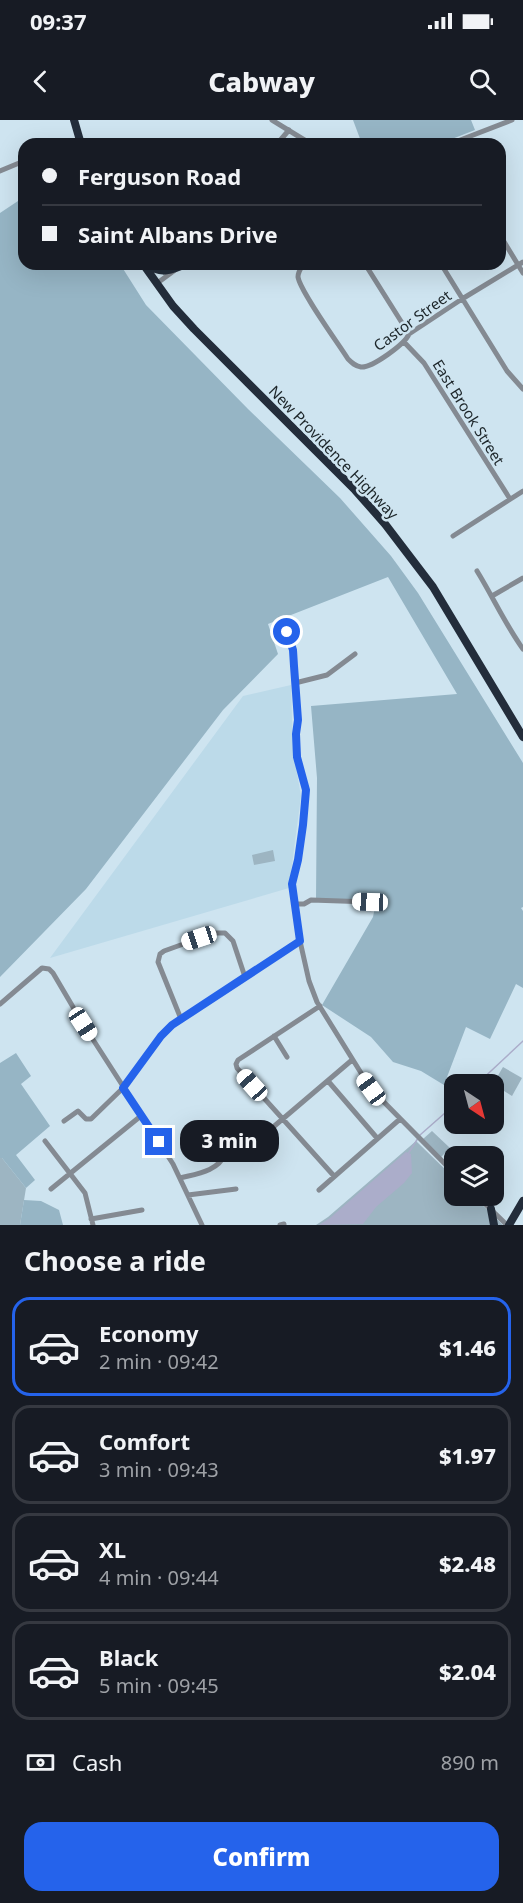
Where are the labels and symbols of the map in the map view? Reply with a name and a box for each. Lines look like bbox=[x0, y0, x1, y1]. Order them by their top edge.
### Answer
street label: Castor Street bbox=[369, 285, 455, 355]
street label: East Brook Street bbox=[429, 355, 510, 469]
street label: New Providence Highway bbox=[265, 381, 403, 523]
route start bbox=[273, 618, 300, 645]
car bbox=[352, 892, 388, 912]
car bbox=[179, 924, 219, 952]
car bbox=[66, 1004, 100, 1044]
car bbox=[233, 1066, 271, 1104]
car bbox=[353, 1069, 389, 1109]
north arrow bbox=[444, 1074, 504, 1134]
callout: 3 min bbox=[180, 1121, 279, 1163]
route end bbox=[145, 1128, 172, 1155]

